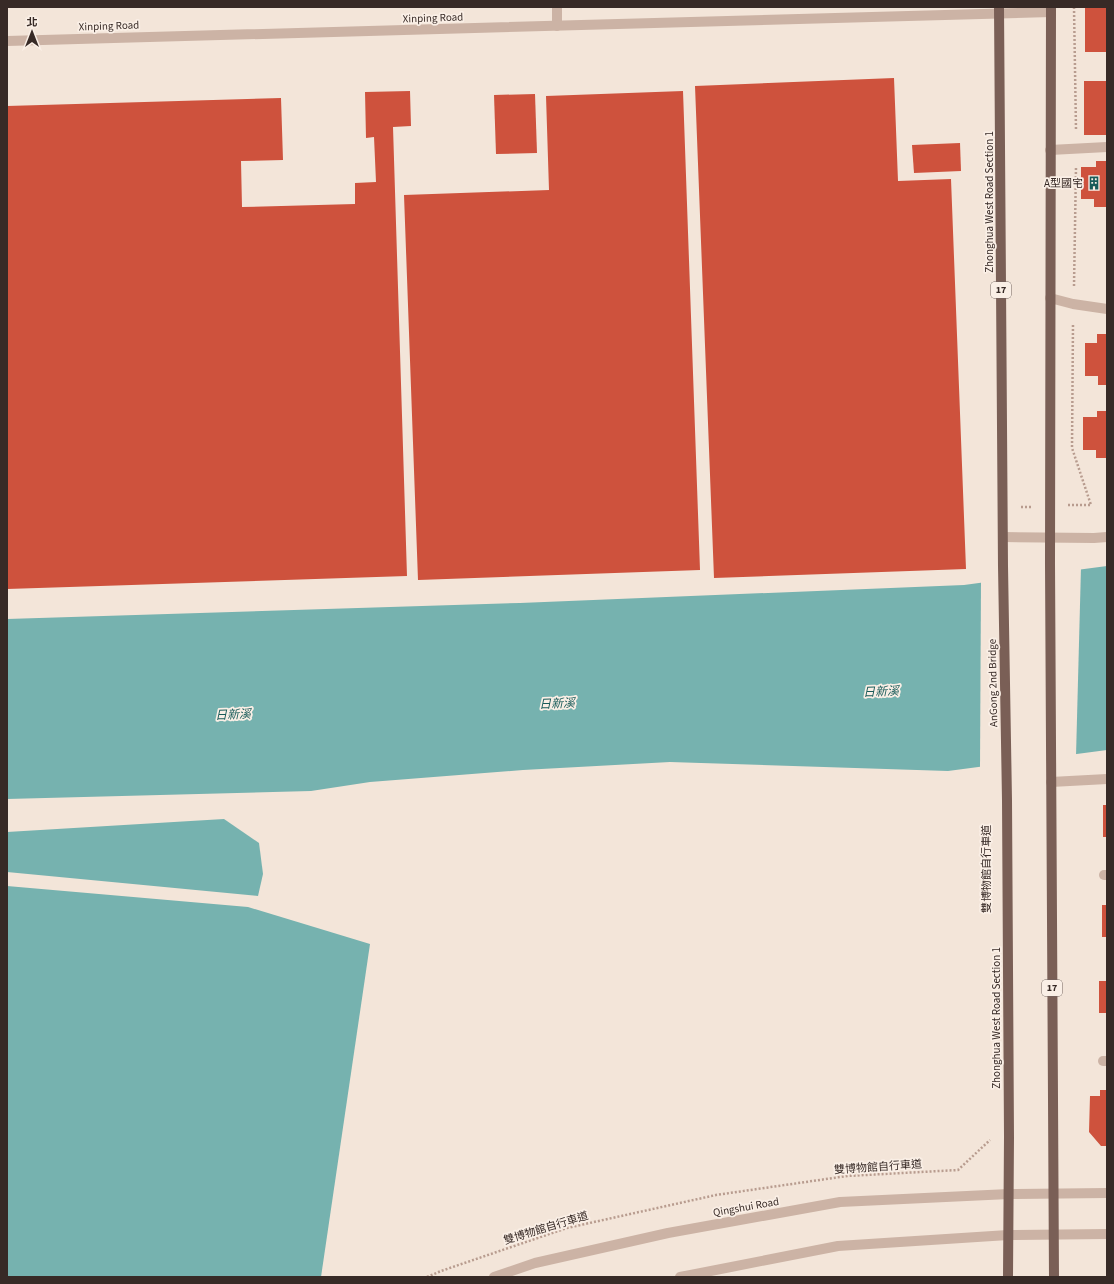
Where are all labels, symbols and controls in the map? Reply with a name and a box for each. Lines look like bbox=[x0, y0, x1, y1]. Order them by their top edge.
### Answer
street label: Xinping Road bbox=[402, 9, 464, 27]
north arrow bbox=[12, 12, 52, 52]
text: 北 bbox=[27, 15, 38, 30]
street label: Xinping Road bbox=[78, 17, 140, 35]
street label: Zhonghua West Road Section 1 bbox=[982, 131, 997, 273]
building icon: A型國宅 bbox=[1086, 175, 1102, 191]
place label: A型國宅 bbox=[1044, 176, 1083, 191]
road number: 17 bbox=[991, 282, 1011, 298]
street label: AnGong 2nd Bridge bbox=[985, 638, 1001, 727]
water label: 日新溪 bbox=[863, 683, 901, 701]
water label: 日新溪 bbox=[539, 695, 577, 713]
water label: 日新溪 bbox=[215, 706, 253, 724]
street label: 雙博物館自行車道 bbox=[979, 825, 994, 913]
street label: Zhonghua West Road Section 1 bbox=[989, 947, 1004, 1089]
road number: 17 bbox=[1042, 980, 1062, 996]
street label: 雙博物館自行車道 bbox=[834, 1156, 922, 1178]
street label: Qingshui Road bbox=[712, 1194, 780, 1220]
street label: 雙博物館自行車道 bbox=[502, 1208, 590, 1248]

